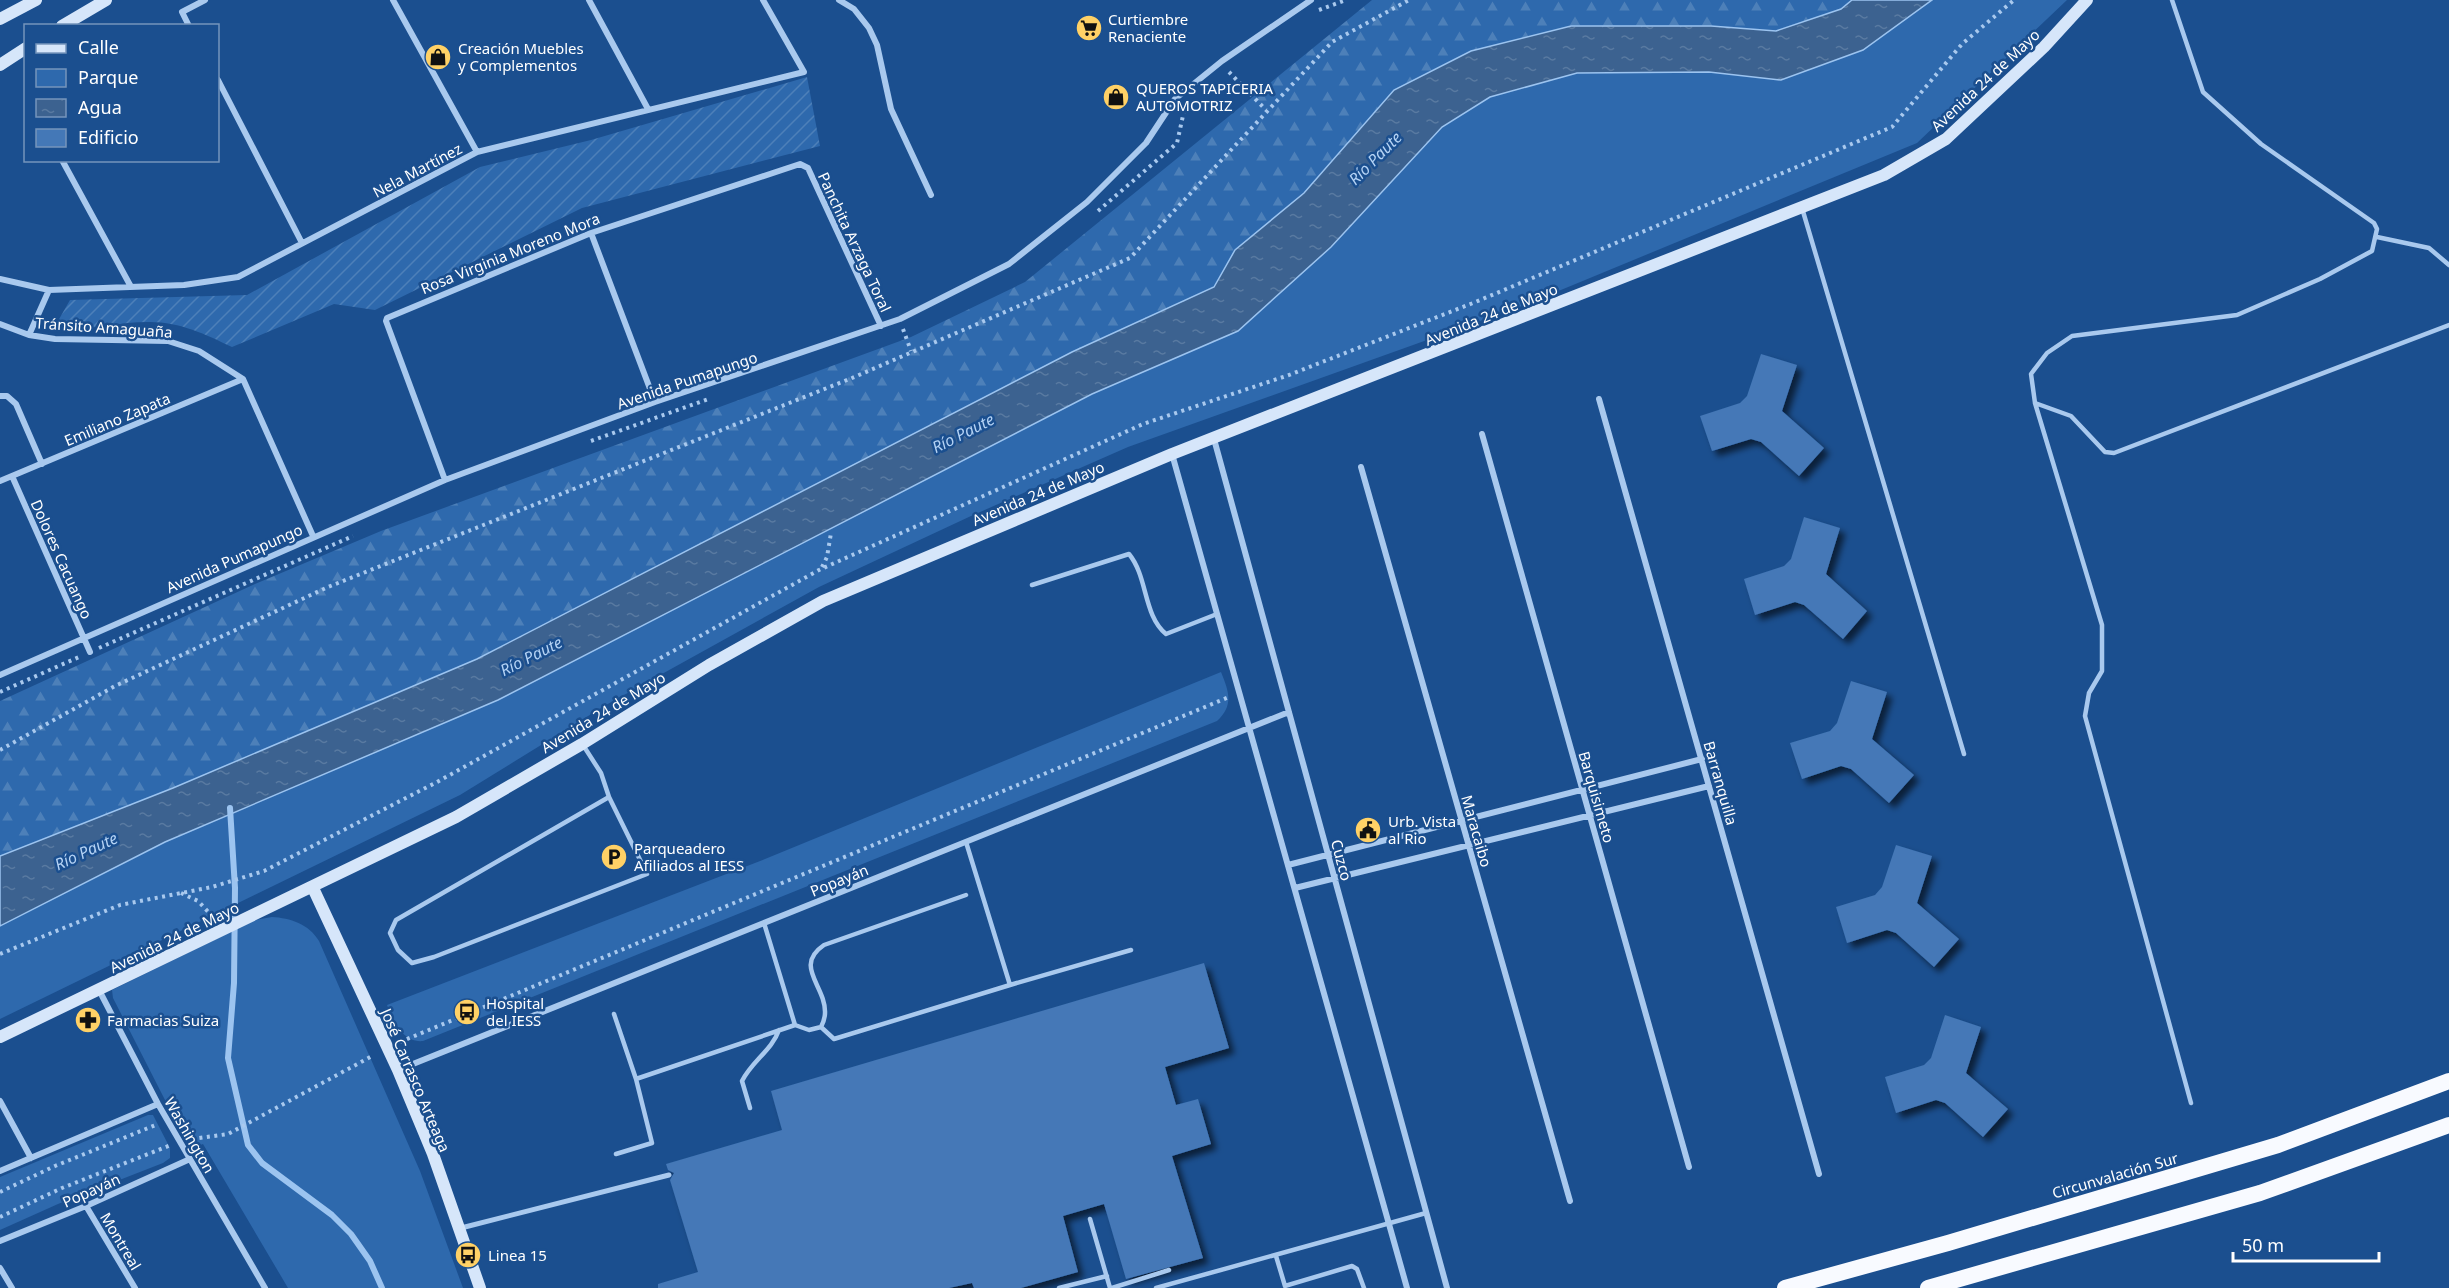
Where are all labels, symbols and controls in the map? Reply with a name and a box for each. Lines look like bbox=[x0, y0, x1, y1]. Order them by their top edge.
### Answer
place label: Curtiembre Renaciente bbox=[1108, 9, 1188, 46]
supermarket icon: Curtiembre Renaciente bbox=[1074, 13, 1104, 43]
legend bbox=[24, 24, 219, 162]
street label: Avenida 24 de Mayo bbox=[1926, 24, 2044, 136]
text: Calle bbox=[78, 35, 119, 59]
place label: Creación Muebles y Complementos bbox=[458, 38, 584, 75]
shop icon: Creación Muebles y Complementos bbox=[423, 42, 453, 72]
text: Parque bbox=[78, 65, 138, 89]
place label: QUEROS TAPICERIA AUTOMOTRIZ bbox=[1136, 78, 1273, 115]
shop icon: QUEROS TAPICERIA AUTOMOTRIZ bbox=[1101, 82, 1131, 112]
text: Agua bbox=[78, 95, 122, 119]
text: Edificio bbox=[78, 125, 139, 149]
water label: Río Paute bbox=[1343, 126, 1407, 190]
street label: Nela Martínez bbox=[369, 138, 465, 202]
street label: Panchita Arzaga Toral bbox=[814, 169, 896, 315]
street label: Rosa Virginia Moreno Mora bbox=[417, 208, 603, 298]
street label: Avenida 24 de Mayo bbox=[1422, 278, 1560, 350]
street label: Tránsito Amaguaña bbox=[35, 312, 173, 342]
street label: Avenida Pumapungo bbox=[614, 347, 760, 413]
street label: Emiliano Zapata bbox=[61, 388, 173, 450]
water label: Río Paute bbox=[928, 408, 998, 458]
street label: Avenida 24 de Mayo bbox=[969, 456, 1107, 530]
street label: Dolores Cacuango bbox=[27, 496, 97, 622]
street label: Avenida Pumapungo bbox=[163, 519, 305, 597]
water label: Río Paute bbox=[496, 631, 566, 681]
street label: Avenida 24 de Mayo bbox=[537, 667, 669, 757]
street label: Barranquilla bbox=[1699, 739, 1743, 827]
street label: Barquisimeto bbox=[1574, 749, 1620, 845]
street label: Maracaibo bbox=[1457, 793, 1497, 869]
place label: Urb. Vista al Rio bbox=[1388, 811, 1456, 848]
public building icon: Urb. Vista al Rio bbox=[1353, 815, 1383, 845]
water label: Río Paute bbox=[51, 827, 121, 875]
street label: Cuzco bbox=[1327, 837, 1357, 883]
place label: Parqueadero Afiliados al IESS bbox=[634, 838, 744, 875]
parking icon: Parqueadero Afiliados al IESS bbox=[599, 842, 629, 872]
street label: Popayán bbox=[807, 859, 871, 901]
street label: Avenida 24 de Mayo bbox=[106, 897, 242, 977]
place label: Hospital del IESS bbox=[486, 993, 544, 1030]
bus stop icon: Hospital del IESS bbox=[452, 997, 482, 1027]
street label: José Carrasco Arteaga bbox=[376, 1003, 455, 1155]
pharmacy icon: Farmacias Suiza bbox=[73, 1005, 103, 1035]
place label: Farmacias Suiza bbox=[107, 1010, 219, 1030]
street label: Washington bbox=[160, 1093, 220, 1177]
street label: Circunvalación Sur bbox=[2050, 1147, 2180, 1203]
street label: Popayán bbox=[59, 1168, 123, 1212]
street label: Montreal bbox=[96, 1208, 146, 1274]
scale bar bbox=[2233, 1225, 2378, 1263]
text: 50 m bbox=[2242, 1233, 2284, 1257]
bus stop icon: Linea 15 bbox=[453, 1240, 483, 1270]
place label: Linea 15 bbox=[488, 1245, 547, 1265]

